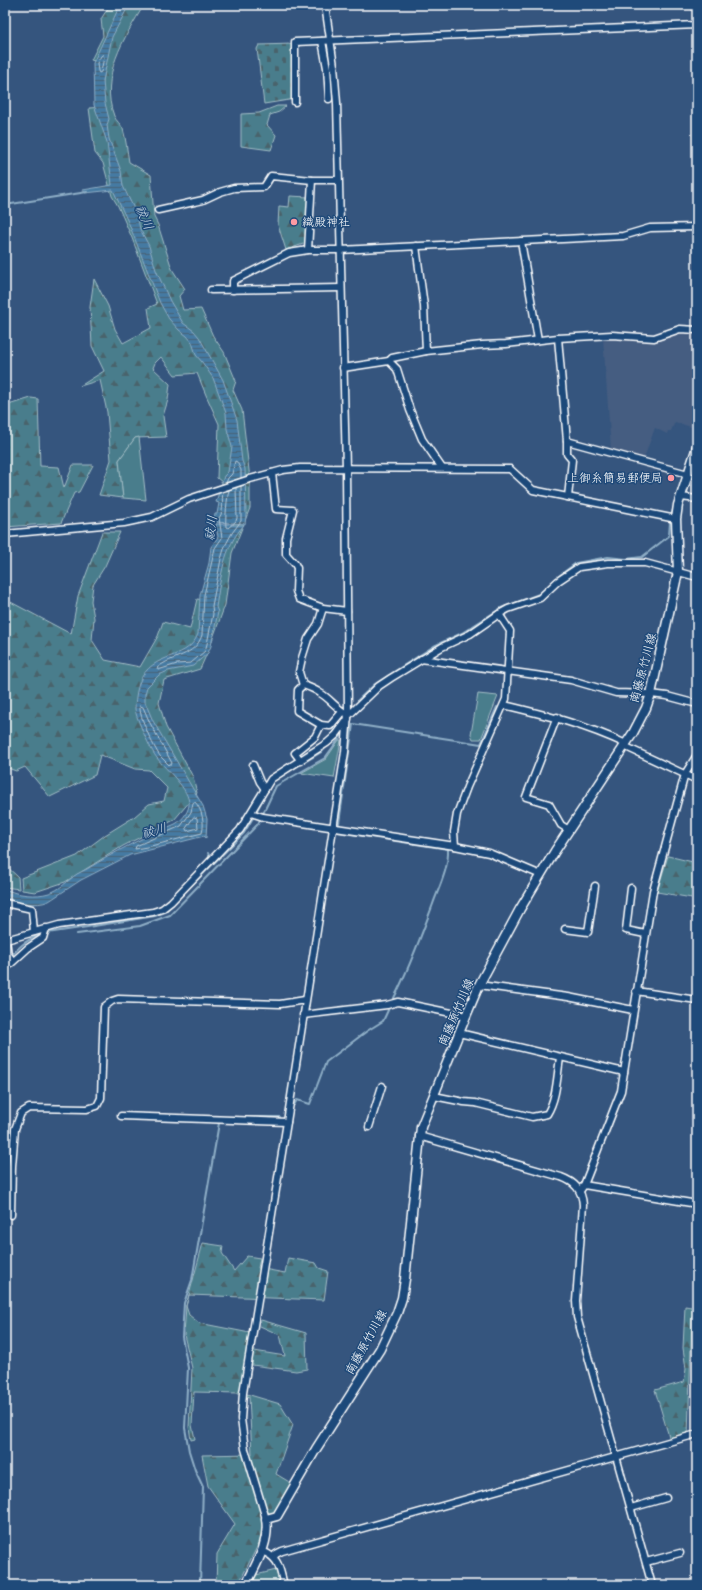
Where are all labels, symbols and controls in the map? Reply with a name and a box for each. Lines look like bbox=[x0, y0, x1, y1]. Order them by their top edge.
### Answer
water label: 祓川 bbox=[132, 202, 157, 232]
place label: 織殿神社 bbox=[302, 215, 350, 230]
marker: 織殿神社 bbox=[289, 217, 299, 227]
place label: 上御糸簡易郵便局 bbox=[567, 471, 663, 486]
marker: 上御糸簡易郵便局 bbox=[666, 473, 676, 483]
water label: 祓川 bbox=[201, 514, 221, 542]
street label: 南藤原竹川線 bbox=[627, 631, 660, 705]
water label: 祓川 bbox=[140, 820, 169, 842]
street label: 南藤原竹川線 bbox=[435, 976, 477, 1048]
street label: 南藤原竹川線 bbox=[342, 1307, 390, 1377]

